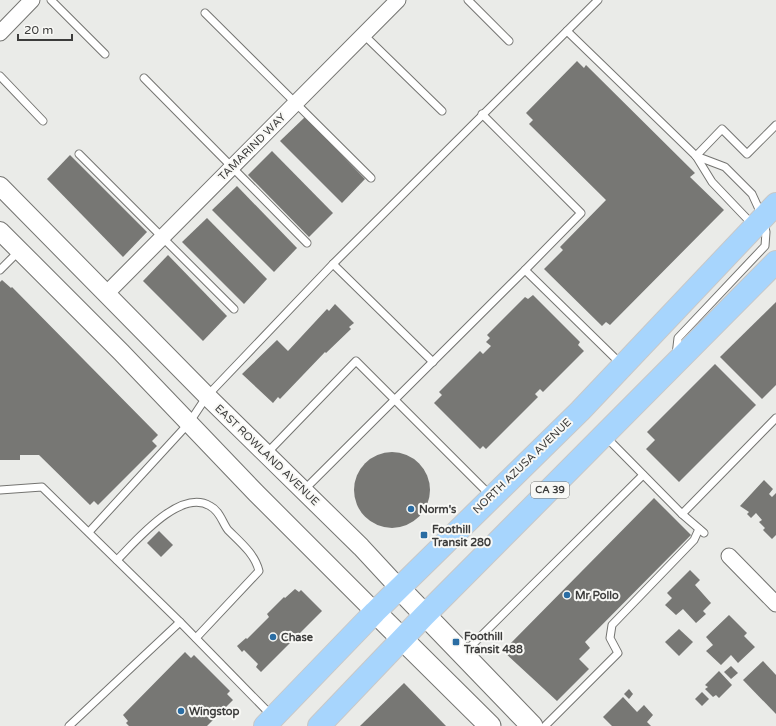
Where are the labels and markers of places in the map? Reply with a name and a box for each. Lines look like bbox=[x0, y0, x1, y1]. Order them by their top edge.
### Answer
place label: Norm's bbox=[419, 503, 457, 516]
marker: Norm's bbox=[406, 504, 416, 514]
place label: Foothill Transit 280 bbox=[431, 523, 491, 549]
marker: Foothill Transit 280 bbox=[419, 530, 429, 540]
place label: Mr Pollo bbox=[575, 589, 619, 602]
marker: Mr Pollo bbox=[562, 590, 572, 600]
place label: Foothill Transit 488 bbox=[463, 630, 523, 656]
place label: Chase bbox=[281, 631, 314, 644]
marker: Chase bbox=[268, 632, 278, 642]
marker: Foothill Transit 488 bbox=[451, 637, 461, 647]
place label: Wingstop bbox=[189, 705, 239, 719]
marker: Wingstop bbox=[176, 706, 186, 716]

